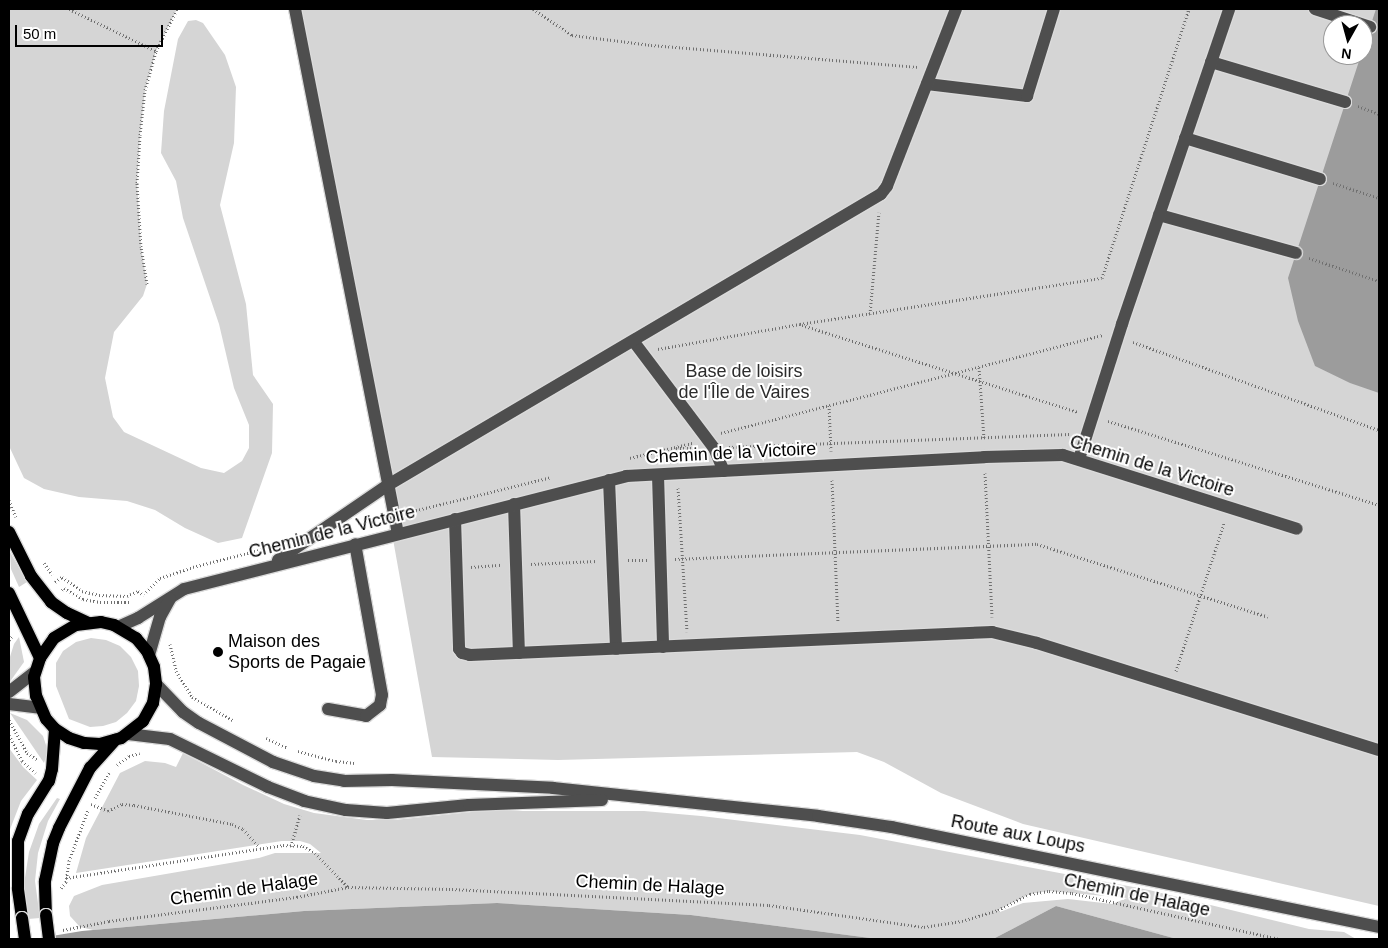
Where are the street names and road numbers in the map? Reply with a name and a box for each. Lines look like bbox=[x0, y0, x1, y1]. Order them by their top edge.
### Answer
street label: Chemin de la Victoire bbox=[1067, 431, 1237, 501]
street label: Chemin de la Victoire bbox=[645, 438, 817, 468]
street label: Chemin de la Victoire bbox=[247, 501, 417, 563]
street label: Route aux Loups bbox=[949, 810, 1087, 858]
street label: Chemin de Halage bbox=[169, 868, 319, 910]
street label: Chemin de Halage bbox=[1062, 869, 1212, 921]
street label: Chemin de Halage bbox=[575, 870, 725, 900]

